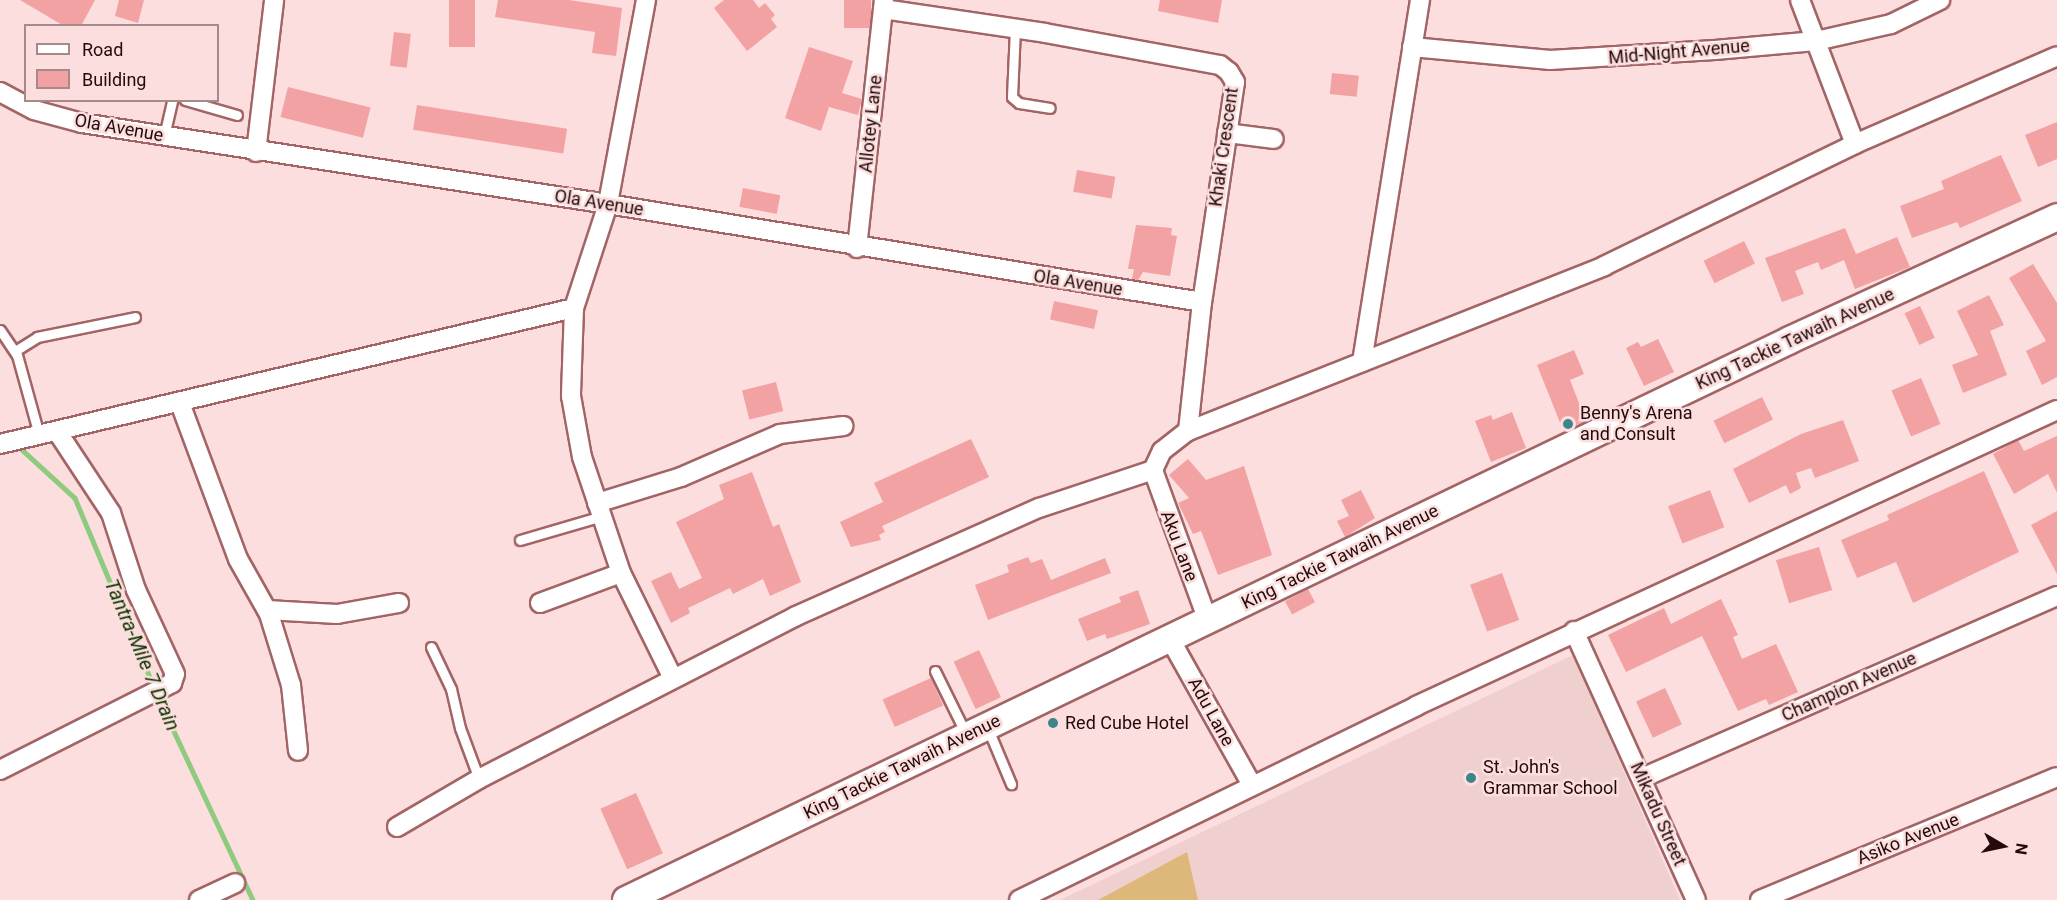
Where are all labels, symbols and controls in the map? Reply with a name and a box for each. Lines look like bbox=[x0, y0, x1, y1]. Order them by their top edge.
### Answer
legend bbox=[24, 24, 219, 102]
street label: Mid-Night Avenue bbox=[1607, 35, 1751, 69]
text: Road bbox=[82, 39, 123, 60]
text: Building bbox=[82, 69, 146, 90]
street label: Allotey Lane bbox=[855, 74, 887, 174]
street label: Khaki Crescent bbox=[1205, 86, 1243, 208]
street label: Ola Avenue bbox=[73, 110, 165, 146]
street label: Ola Avenue bbox=[553, 185, 645, 221]
street label: Ola Avenue bbox=[1032, 265, 1124, 301]
street label: King Tackie Tawaih Avenue bbox=[1692, 283, 1898, 395]
place label: Benny's Arena and Consult bbox=[1580, 403, 1692, 446]
marker: Benny's Arena and Consult bbox=[1561, 417, 1575, 431]
street label: King Tackie Tawaih Avenue bbox=[1238, 500, 1442, 614]
street label: Aku Lane bbox=[1156, 507, 1202, 585]
water label: Tantra-Mile 7 Drain bbox=[99, 576, 185, 734]
street label: Champion Avenue bbox=[1778, 648, 1920, 726]
street label: Adu Lane bbox=[1183, 674, 1239, 750]
street label: King Tackie Tawaih Avenue bbox=[800, 710, 1004, 824]
place label: Red Cube Hotel bbox=[1065, 712, 1189, 734]
marker: Red Cube Hotel bbox=[1046, 716, 1060, 730]
place label: St. John's Grammar School bbox=[1483, 757, 1618, 800]
street label: Mikadu Street bbox=[1626, 759, 1690, 869]
marker: St. John's Grammar School bbox=[1464, 771, 1478, 785]
street label: Asiko Avenue bbox=[1854, 809, 1962, 869]
north arrow bbox=[1973, 816, 2033, 876]
text: N bbox=[2011, 842, 2032, 856]

